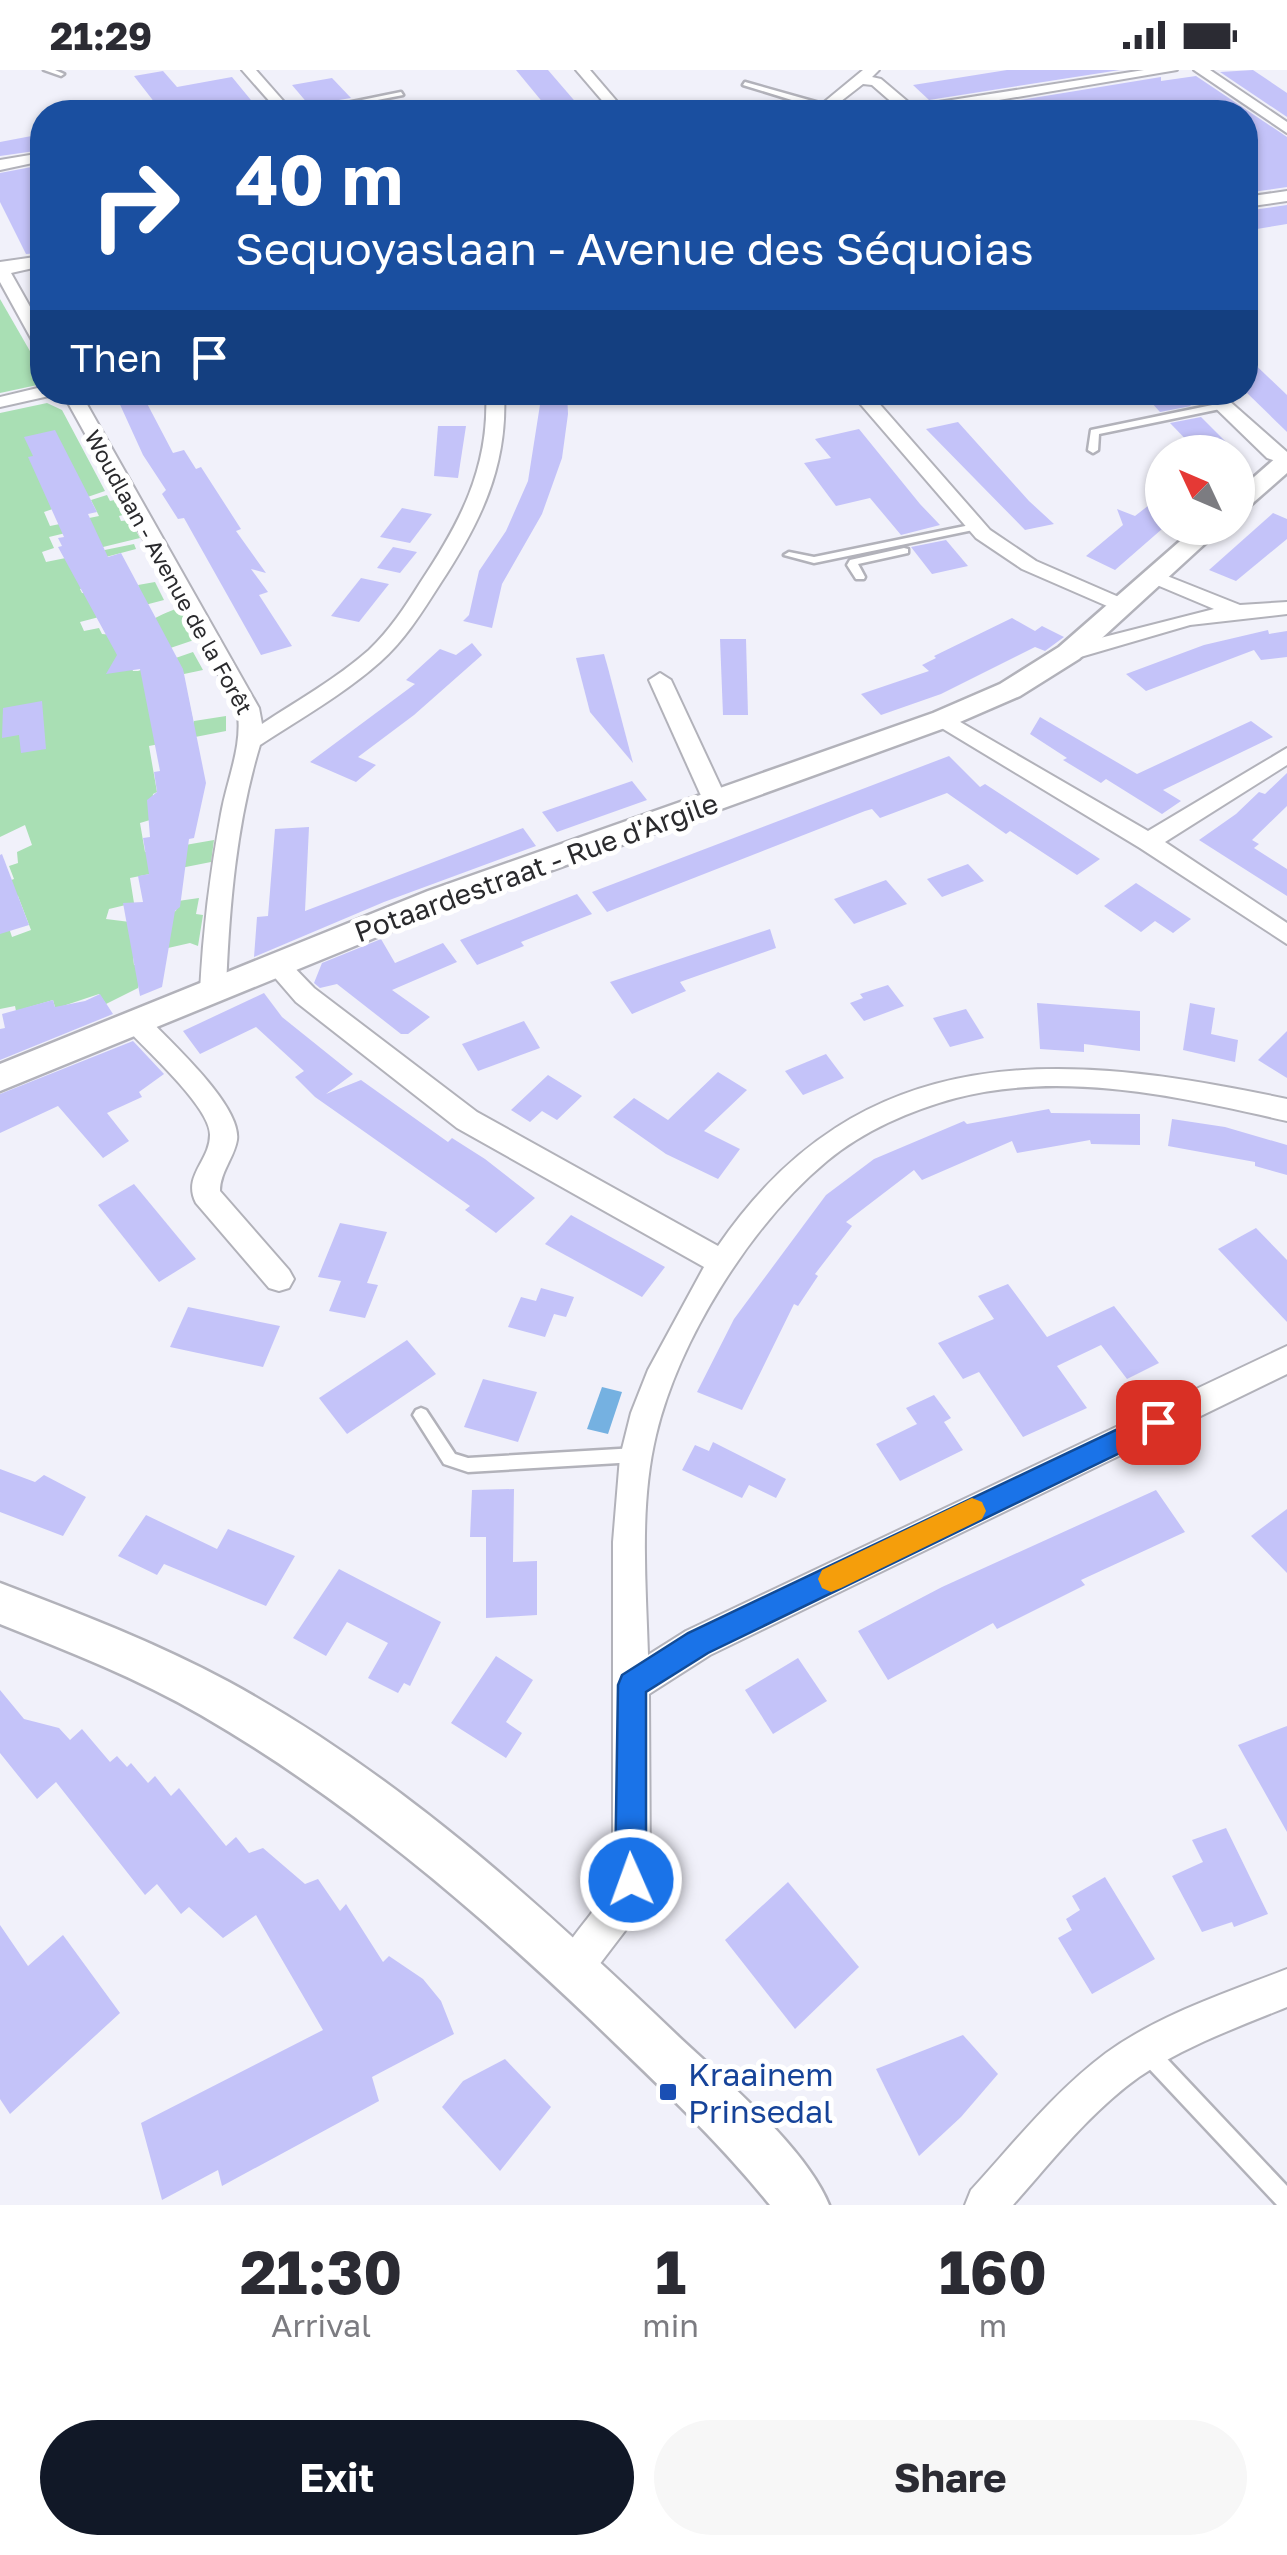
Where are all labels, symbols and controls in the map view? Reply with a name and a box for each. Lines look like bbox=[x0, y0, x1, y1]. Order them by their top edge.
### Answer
text: 21:29 bbox=[50, 13, 152, 58]
text: 40 m bbox=[235, 136, 403, 220]
icon: right bbox=[70, 140, 200, 270]
text: Sequoyaslaan - Avenue des Séquoias bbox=[235, 221, 1034, 275]
icon: arrive bbox=[182, 330, 237, 385]
text: Then bbox=[70, 335, 162, 380]
street label: Woudlaan - Avenue de la Forêt bbox=[79, 425, 259, 719]
north arrow bbox=[1145, 435, 1255, 545]
map controls bbox=[1145, 435, 1255, 545]
street label: Potaardestraat - Rue d'Argile bbox=[350, 786, 722, 948]
pin bbox=[1116, 1380, 1201, 1465]
icon: arrive bbox=[1131, 1395, 1186, 1450]
position arrow bbox=[579, 1828, 683, 1932]
place label: Kraainem Prinsedal bbox=[688, 2055, 834, 2130]
marker: Kraainem Prinsedal bbox=[657, 2081, 679, 2103]
text: 21:30 bbox=[240, 2235, 402, 2307]
text: 1 bbox=[655, 2235, 686, 2307]
text: 160 bbox=[939, 2235, 1047, 2307]
text: Arrival bbox=[271, 2306, 371, 2344]
text: min bbox=[642, 2306, 699, 2344]
text: m bbox=[979, 2306, 1007, 2344]
button: Exit bbox=[40, 2420, 634, 2535]
button: Share bbox=[654, 2420, 1247, 2535]

